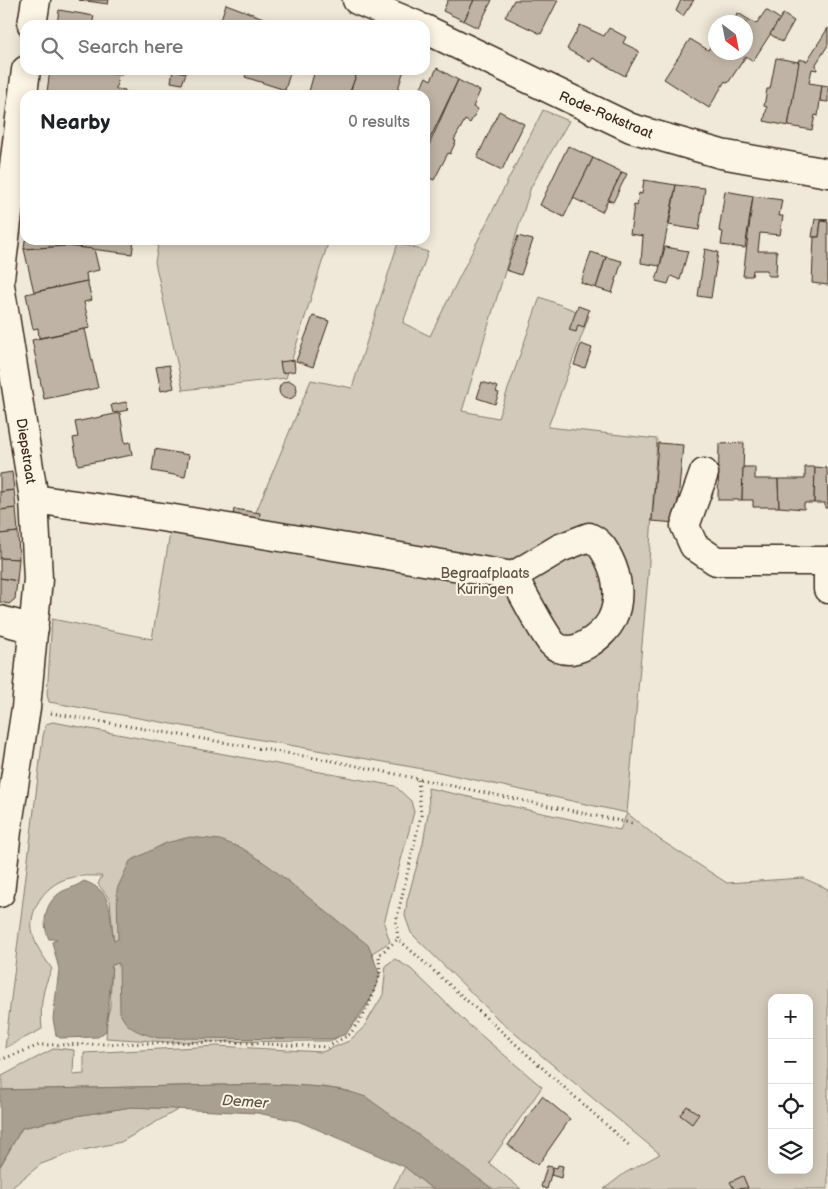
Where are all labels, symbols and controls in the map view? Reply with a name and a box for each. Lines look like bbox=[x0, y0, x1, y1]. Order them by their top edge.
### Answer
north arrow bbox=[708, 15, 753, 60]
search box bbox=[20, 20, 430, 75]
icon: search bbox=[38, 34, 66, 62]
text: Search here bbox=[78, 36, 183, 59]
street label: Rode-Rokstraat bbox=[557, 88, 656, 143]
text: Nearby bbox=[40, 110, 110, 135]
text: 0 results bbox=[348, 113, 410, 132]
street label: Diepstraat bbox=[12, 417, 40, 486]
park label: Begraafplaats Kuringen bbox=[441, 565, 530, 598]
map controls bbox=[768, 994, 813, 1174]
button: + bbox=[768, 994, 813, 1039]
button: − bbox=[768, 1039, 813, 1084]
button: locate bbox=[768, 1084, 813, 1129]
water label: Demer bbox=[221, 1091, 270, 1113]
button: layers bbox=[768, 1129, 813, 1174]

